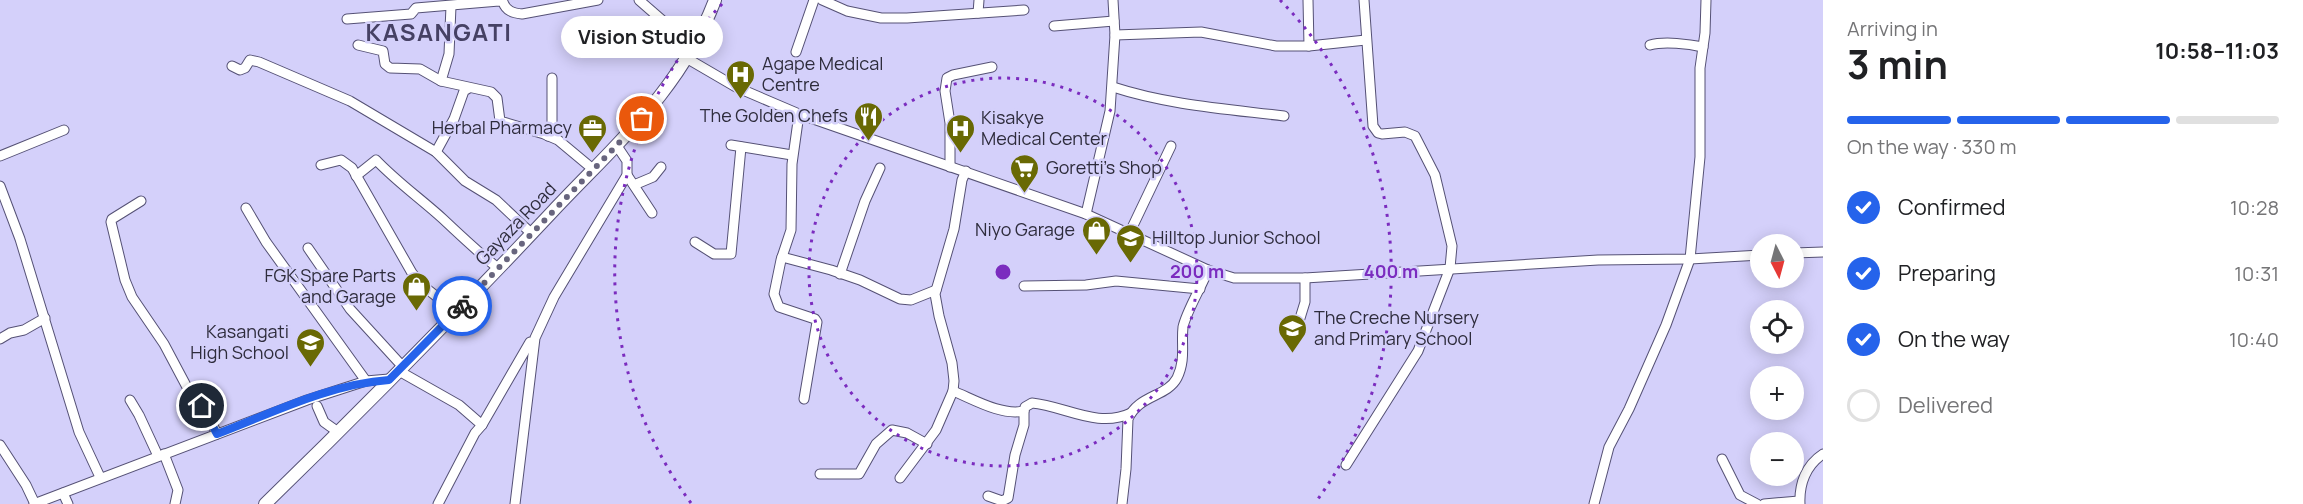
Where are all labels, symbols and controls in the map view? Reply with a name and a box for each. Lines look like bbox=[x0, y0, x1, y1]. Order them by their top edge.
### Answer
district label: KASANGATI bbox=[366, 15, 512, 48]
text: Arriving in bbox=[1847, 15, 1938, 42]
callout: Vision Studio bbox=[561, 17, 723, 59]
text: Vision Studio bbox=[578, 23, 706, 50]
text: 10:58–11:03 bbox=[2155, 36, 2279, 66]
text: 3 min bbox=[1847, 37, 1948, 91]
place label: Agape Medical Centre bbox=[762, 51, 883, 96]
hospital icon: Agape Medical Centre bbox=[725, 58, 757, 100]
pin bbox=[616, 93, 667, 144]
restaurant icon: The Golden Chefs bbox=[853, 100, 885, 142]
icon: bag bbox=[625, 102, 658, 135]
place label: The Golden Chefs bbox=[700, 103, 848, 127]
place label: Kisakye Medical Center bbox=[981, 105, 1107, 150]
office icon: Herbal Pharmacy bbox=[577, 112, 609, 154]
hospital icon: Kisakye Medical Center bbox=[944, 112, 976, 154]
place label: Herbal Pharmacy bbox=[432, 115, 573, 139]
text: On the way · 330 m bbox=[1847, 133, 2017, 160]
supermarket icon: Goretti's Shop bbox=[1009, 152, 1041, 194]
place label: Goretti's Shop bbox=[1046, 155, 1162, 179]
street label: Gayaza Road bbox=[470, 177, 561, 270]
icon: check bbox=[1847, 191, 1880, 224]
text: Confirmed bbox=[1898, 192, 2006, 222]
text: 10:28 bbox=[2230, 194, 2279, 221]
shop icon: Niyo Garage bbox=[1080, 214, 1112, 256]
place label: Niyo Garage bbox=[975, 217, 1075, 241]
school or university icon: Hilltop Junior School bbox=[1115, 222, 1147, 264]
place label: Hilltop Junior School bbox=[1152, 225, 1321, 249]
north arrow bbox=[1750, 234, 1804, 288]
map controls bbox=[1750, 234, 1804, 486]
icon: check bbox=[1847, 257, 1880, 290]
text: Preparing bbox=[1898, 258, 1996, 288]
text: 200 m bbox=[1170, 259, 1224, 283]
text: 400 m bbox=[1364, 259, 1418, 283]
text: 10:31 bbox=[2234, 260, 2279, 287]
centre of rings bbox=[993, 262, 1013, 282]
place label: FGK Spare Parts and Garage bbox=[265, 263, 396, 308]
shop icon: FGK Spare Parts and Garage bbox=[401, 270, 433, 312]
courier bbox=[432, 276, 492, 336]
icon: bike bbox=[446, 290, 479, 323]
button: locate bbox=[1750, 300, 1804, 354]
place label: The Creche Nursery and Primary School bbox=[1314, 305, 1480, 350]
school or university icon: The Creche Nursery and Primary School bbox=[1277, 312, 1309, 354]
place label: Kasangati High School bbox=[190, 319, 289, 364]
icon: check bbox=[1847, 323, 1880, 356]
text: On the way bbox=[1898, 324, 2010, 354]
school or university icon: Kasangati High School bbox=[294, 326, 326, 368]
text: 10:40 bbox=[2229, 326, 2279, 353]
button: + bbox=[1750, 366, 1804, 420]
pin bbox=[176, 380, 227, 431]
icon: home bbox=[185, 389, 218, 422]
text: Delivered bbox=[1898, 390, 1993, 420]
button: − bbox=[1750, 432, 1804, 486]

